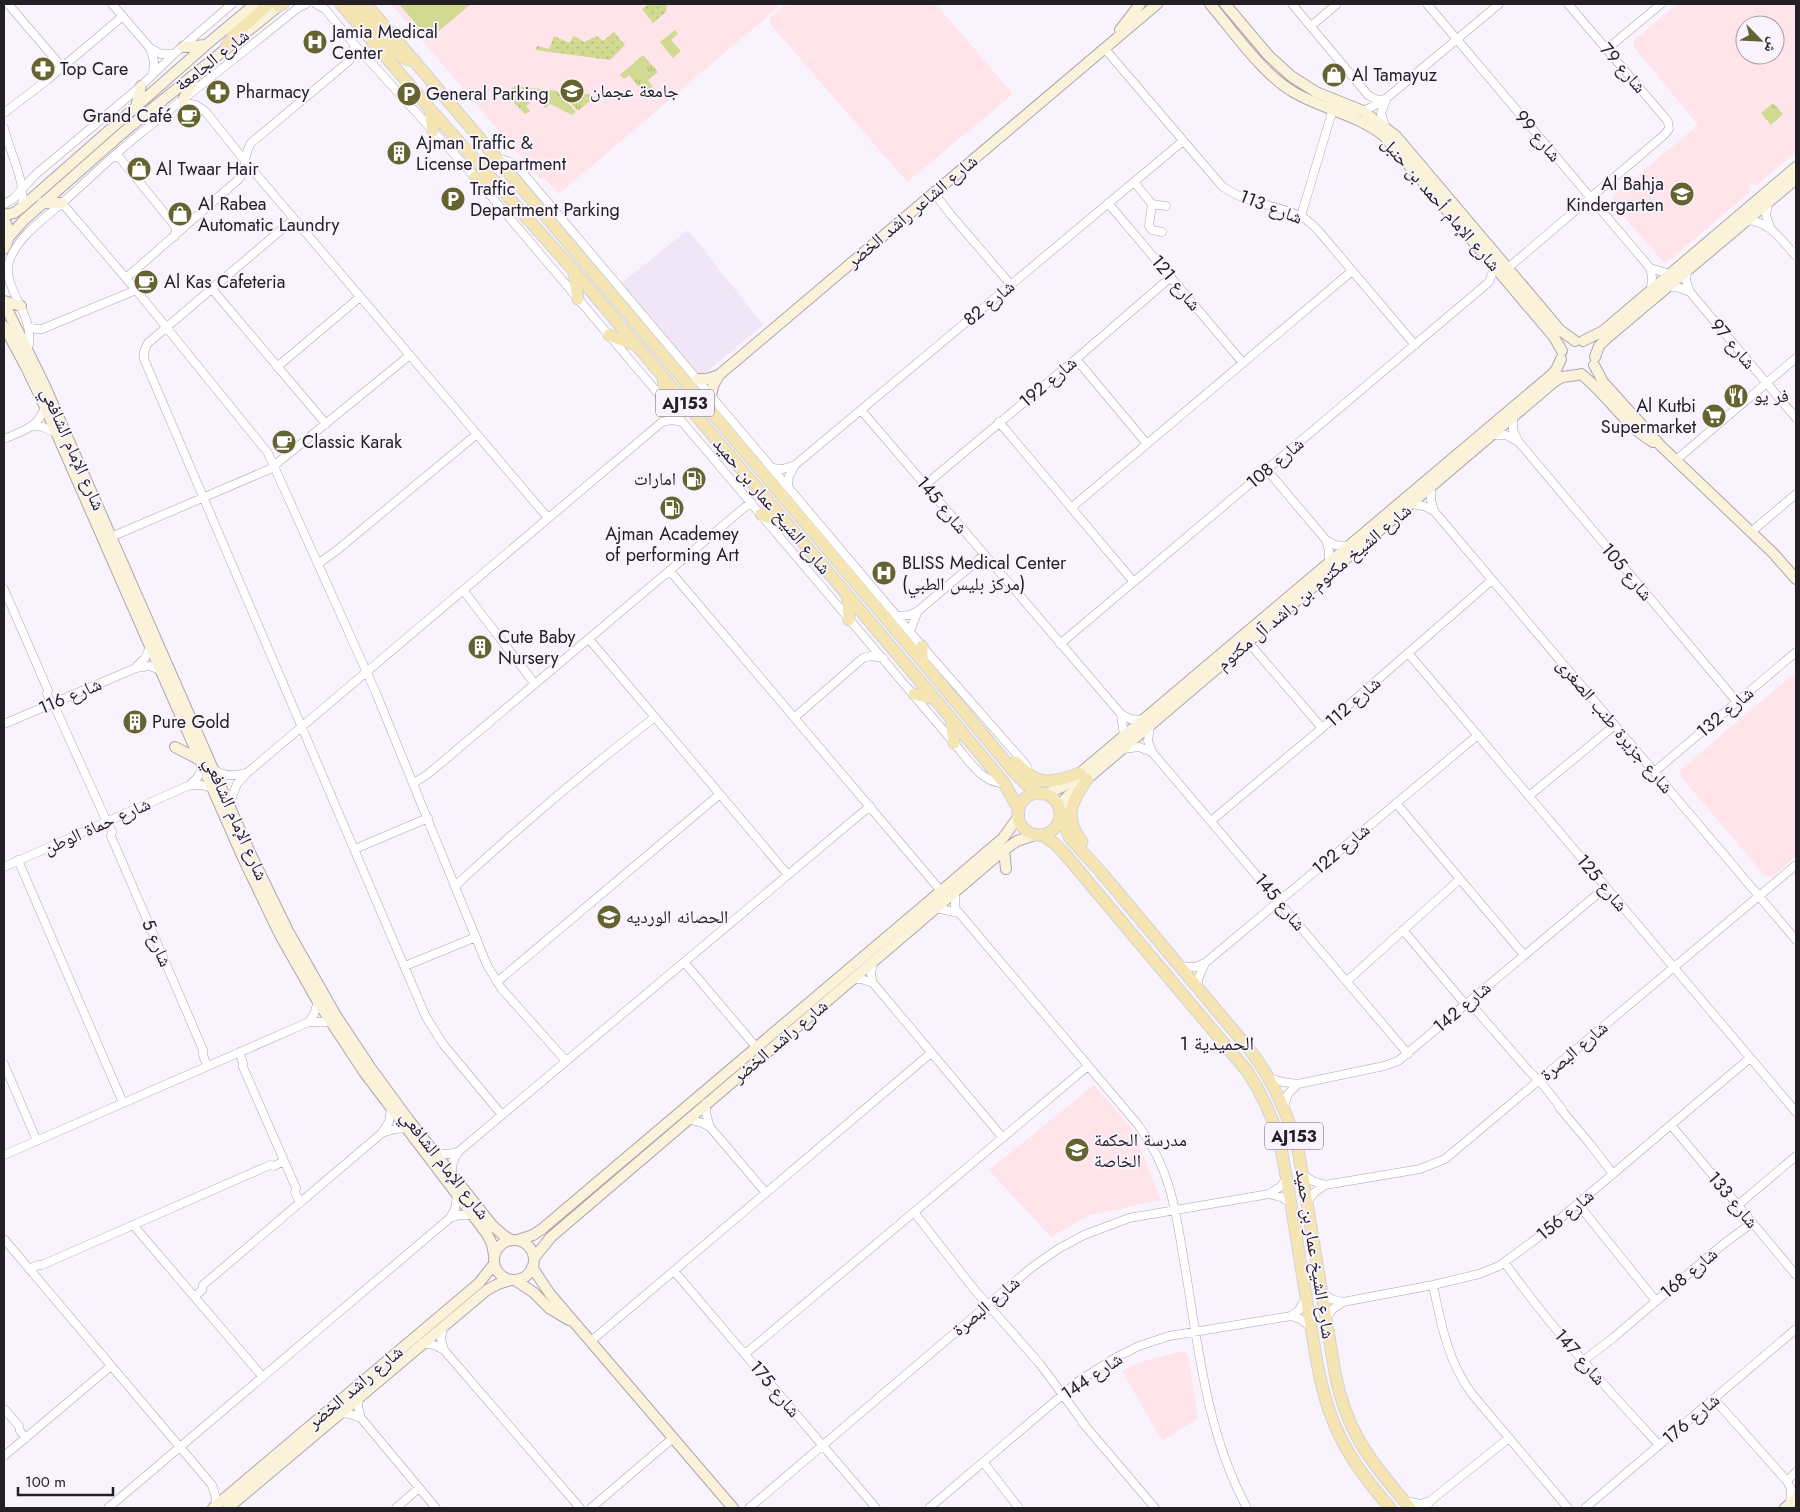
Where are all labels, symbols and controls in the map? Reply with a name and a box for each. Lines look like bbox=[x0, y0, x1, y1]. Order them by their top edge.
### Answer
north arrow bbox=[1735, 15, 1785, 65]
place label: Jamia Medical Center bbox=[330, 19, 438, 66]
street label: شارع الجامعة bbox=[169, 23, 255, 97]
hospital icon: Jamia Medical Center bbox=[302, 29, 328, 55]
text: ش bbox=[1760, 34, 1784, 56]
street label: شارع 79 bbox=[1594, 37, 1652, 99]
pharmacy icon: Top Care bbox=[30, 56, 56, 82]
place label: Top Care bbox=[60, 56, 128, 82]
shop icon: Al Tamayuz bbox=[1321, 62, 1347, 88]
place label: Al Tamayuz bbox=[1352, 62, 1438, 88]
school or university icon: جامعة عجمان bbox=[559, 78, 585, 104]
place label: جامعة عجمان bbox=[590, 78, 679, 104]
pharmacy icon: Pharmacy bbox=[205, 79, 231, 105]
place label: Pharmacy bbox=[236, 79, 309, 105]
parking icon: General Parking bbox=[396, 81, 422, 107]
place label: General Parking bbox=[426, 81, 549, 107]
place label: Grand Café bbox=[83, 103, 172, 129]
cafe icon: Grand Café bbox=[176, 103, 202, 129]
street label: شارع 99 bbox=[1509, 105, 1567, 167]
place label: Ajman Traffic & License Department bbox=[416, 130, 567, 177]
street label: شارع الإمام أحمد بن حنبل bbox=[1375, 131, 1507, 277]
building icon: Ajman Traffic & License Department bbox=[386, 140, 412, 166]
street label: شارع الشاعر راشد الخضر bbox=[840, 148, 983, 274]
shop icon: Al Twaar Hair bbox=[126, 156, 152, 182]
place label: Al Twaar Hair bbox=[156, 156, 260, 182]
place label: Al Bahja Kindergarten bbox=[1566, 171, 1664, 218]
place label: Traffic Department Parking bbox=[470, 176, 620, 223]
school or university icon: Al Bahja Kindergarten bbox=[1669, 181, 1695, 207]
street label: شارع 113 bbox=[1236, 183, 1306, 231]
parking icon: Traffic Department Parking bbox=[440, 186, 466, 212]
place label: Al Rabea Automatic Laundry bbox=[198, 191, 339, 238]
shop icon: Al Rabea Automatic Laundry bbox=[167, 201, 193, 227]
street label: شارع 121 bbox=[1145, 249, 1207, 317]
cafe icon: Al Kas Cafeteria bbox=[133, 269, 159, 295]
place label: Al Kas Cafeteria bbox=[164, 269, 285, 295]
street label: شارع 82 bbox=[958, 274, 1020, 332]
street label: شارع 97 bbox=[1704, 313, 1762, 375]
street label: شارع 192 bbox=[1013, 350, 1083, 414]
street label: شارع الإمام الشافعي bbox=[33, 383, 112, 515]
restaurant icon: فر يو bbox=[1723, 383, 1749, 409]
place label: فر يو bbox=[1754, 383, 1789, 409]
road number: AJ153 bbox=[656, 389, 714, 416]
place label: Al Kutbi Supermarket bbox=[1601, 393, 1697, 440]
supermarket icon: Al Kutbi Supermarket bbox=[1701, 403, 1727, 429]
cafe icon: Classic Karak bbox=[271, 429, 297, 455]
place label: Classic Karak bbox=[302, 429, 402, 455]
street label: شارع 108 bbox=[1240, 431, 1310, 495]
street label: شارع الشيخ عمار بن حميد bbox=[707, 432, 837, 580]
place label: امارات bbox=[634, 466, 676, 492]
fuel station icon: امارات bbox=[681, 466, 707, 492]
street label: شارع 145 bbox=[910, 470, 974, 540]
fuel station icon: Ajman Academey of performing Art bbox=[659, 495, 685, 521]
street label: شارع الشيخ مكتوم بن راشد آل مكتوم bbox=[1211, 497, 1417, 677]
place label: Ajman Academey of performing Art bbox=[605, 521, 739, 568]
street label: شارع 105 bbox=[1595, 537, 1659, 607]
place label: BLISS Medical Center (مركز بليس الطبي) bbox=[902, 550, 1067, 599]
hospital icon: BLISS Medical Center (مركز بليس الطبي) bbox=[871, 560, 897, 586]
place label: Cute Baby Nursery bbox=[498, 624, 575, 671]
building icon: Cute Baby Nursery bbox=[467, 634, 493, 660]
street label: شارع جزيرة طنب الصغرى bbox=[1550, 653, 1680, 799]
street label: شارع 116 bbox=[34, 671, 106, 721]
street label: شارع 112 bbox=[1320, 671, 1386, 733]
street label: شارع 132 bbox=[1691, 680, 1759, 744]
building icon: Pure Gold bbox=[122, 709, 148, 735]
place label: Pure Gold bbox=[152, 709, 230, 735]
street label: شارع الإمام الشافعي bbox=[196, 753, 275, 885]
street label: شارع حماة الوطن bbox=[39, 791, 155, 861]
street label: شارع 122 bbox=[1307, 817, 1375, 881]
street label: شارع 125 bbox=[1570, 849, 1634, 917]
street label: شارع 145 bbox=[1248, 867, 1312, 937]
school or university icon: الحصانه الورديه bbox=[596, 904, 622, 930]
place label: الحصانه الورديه bbox=[626, 904, 728, 930]
street label: شارع 5 bbox=[135, 915, 179, 971]
street label: شارع 142 bbox=[1427, 975, 1497, 1039]
street label: شارع راشد الخضر bbox=[726, 993, 834, 1090]
street label: شارع البصرة bbox=[1534, 1015, 1614, 1087]
district label: الحميدية 1 bbox=[1180, 1030, 1254, 1057]
street label: شارع الإمام الشافعي bbox=[393, 1105, 496, 1226]
road number: AJ153 bbox=[1265, 1122, 1323, 1150]
place label: مدرسة الحكمة الخاصة bbox=[1094, 1127, 1187, 1174]
school or university icon: مدرسة الحكمة الخاصة bbox=[1064, 1137, 1090, 1163]
street label: شارع 133 bbox=[1701, 1166, 1765, 1234]
street label: شارع الشيخ عمار بن حميد bbox=[1289, 1167, 1341, 1341]
street label: شارع 156 bbox=[1531, 1183, 1599, 1247]
street label: شارع 168 bbox=[1655, 1241, 1723, 1305]
street label: شارع البصرة bbox=[946, 1270, 1026, 1342]
street label: شارع 147 bbox=[1548, 1323, 1612, 1391]
street label: شارع راشد الخضر bbox=[301, 1339, 409, 1436]
street label: شارع 144 bbox=[1056, 1346, 1128, 1406]
street label: شارع 175 bbox=[743, 1355, 807, 1423]
street label: شارع 176 bbox=[1657, 1387, 1725, 1451]
scale bar bbox=[18, 1464, 112, 1496]
text: 100 m bbox=[25, 1471, 66, 1493]

